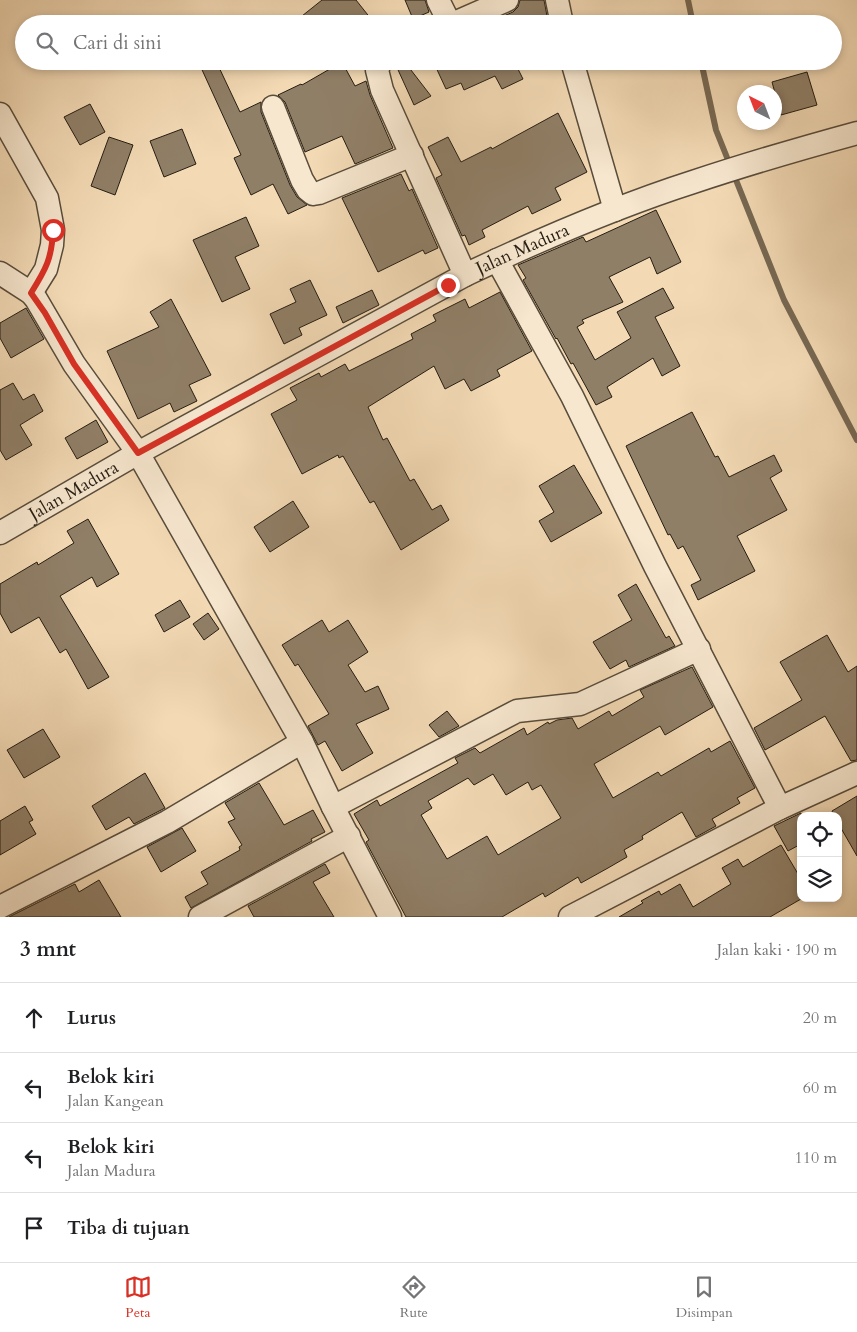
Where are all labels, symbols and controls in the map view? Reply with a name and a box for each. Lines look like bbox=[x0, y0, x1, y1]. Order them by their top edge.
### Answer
search box bbox=[15, 15, 842, 70]
icon: search bbox=[33, 29, 61, 57]
text: Cari di sini bbox=[73, 30, 162, 56]
north arrow bbox=[737, 85, 782, 130]
street label: Jalan Madura bbox=[469, 217, 573, 282]
route start bbox=[42, 219, 65, 242]
route end bbox=[437, 274, 460, 297]
street label: Jalan Madura bbox=[21, 454, 123, 528]
map controls bbox=[797, 812, 842, 902]
button: locate bbox=[797, 812, 842, 857]
button: layers bbox=[797, 857, 842, 902]
text: 3 mnt bbox=[20, 935, 76, 964]
text: Jalan kaki · 190 m bbox=[717, 939, 837, 961]
icon: ahead bbox=[20, 1004, 48, 1032]
text: Lurus bbox=[67, 1005, 116, 1031]
text: 20 m bbox=[803, 1007, 837, 1029]
text: Belok kiri bbox=[67, 1064, 154, 1090]
icon: left bbox=[20, 1074, 48, 1102]
text: 60 m bbox=[803, 1077, 837, 1099]
text: Jalan Kangean bbox=[67, 1090, 164, 1112]
text: Belok kiri bbox=[67, 1134, 154, 1160]
icon: left bbox=[20, 1144, 48, 1172]
text: 110 m bbox=[795, 1147, 837, 1169]
text: Jalan Madura bbox=[67, 1160, 156, 1182]
icon: arrive bbox=[20, 1214, 48, 1242]
text: Tiba di tujuan bbox=[67, 1215, 190, 1241]
tab: Peta bbox=[124, 1273, 152, 1322]
tab: Rute bbox=[400, 1273, 428, 1322]
tab: Disimpan bbox=[676, 1273, 733, 1322]

